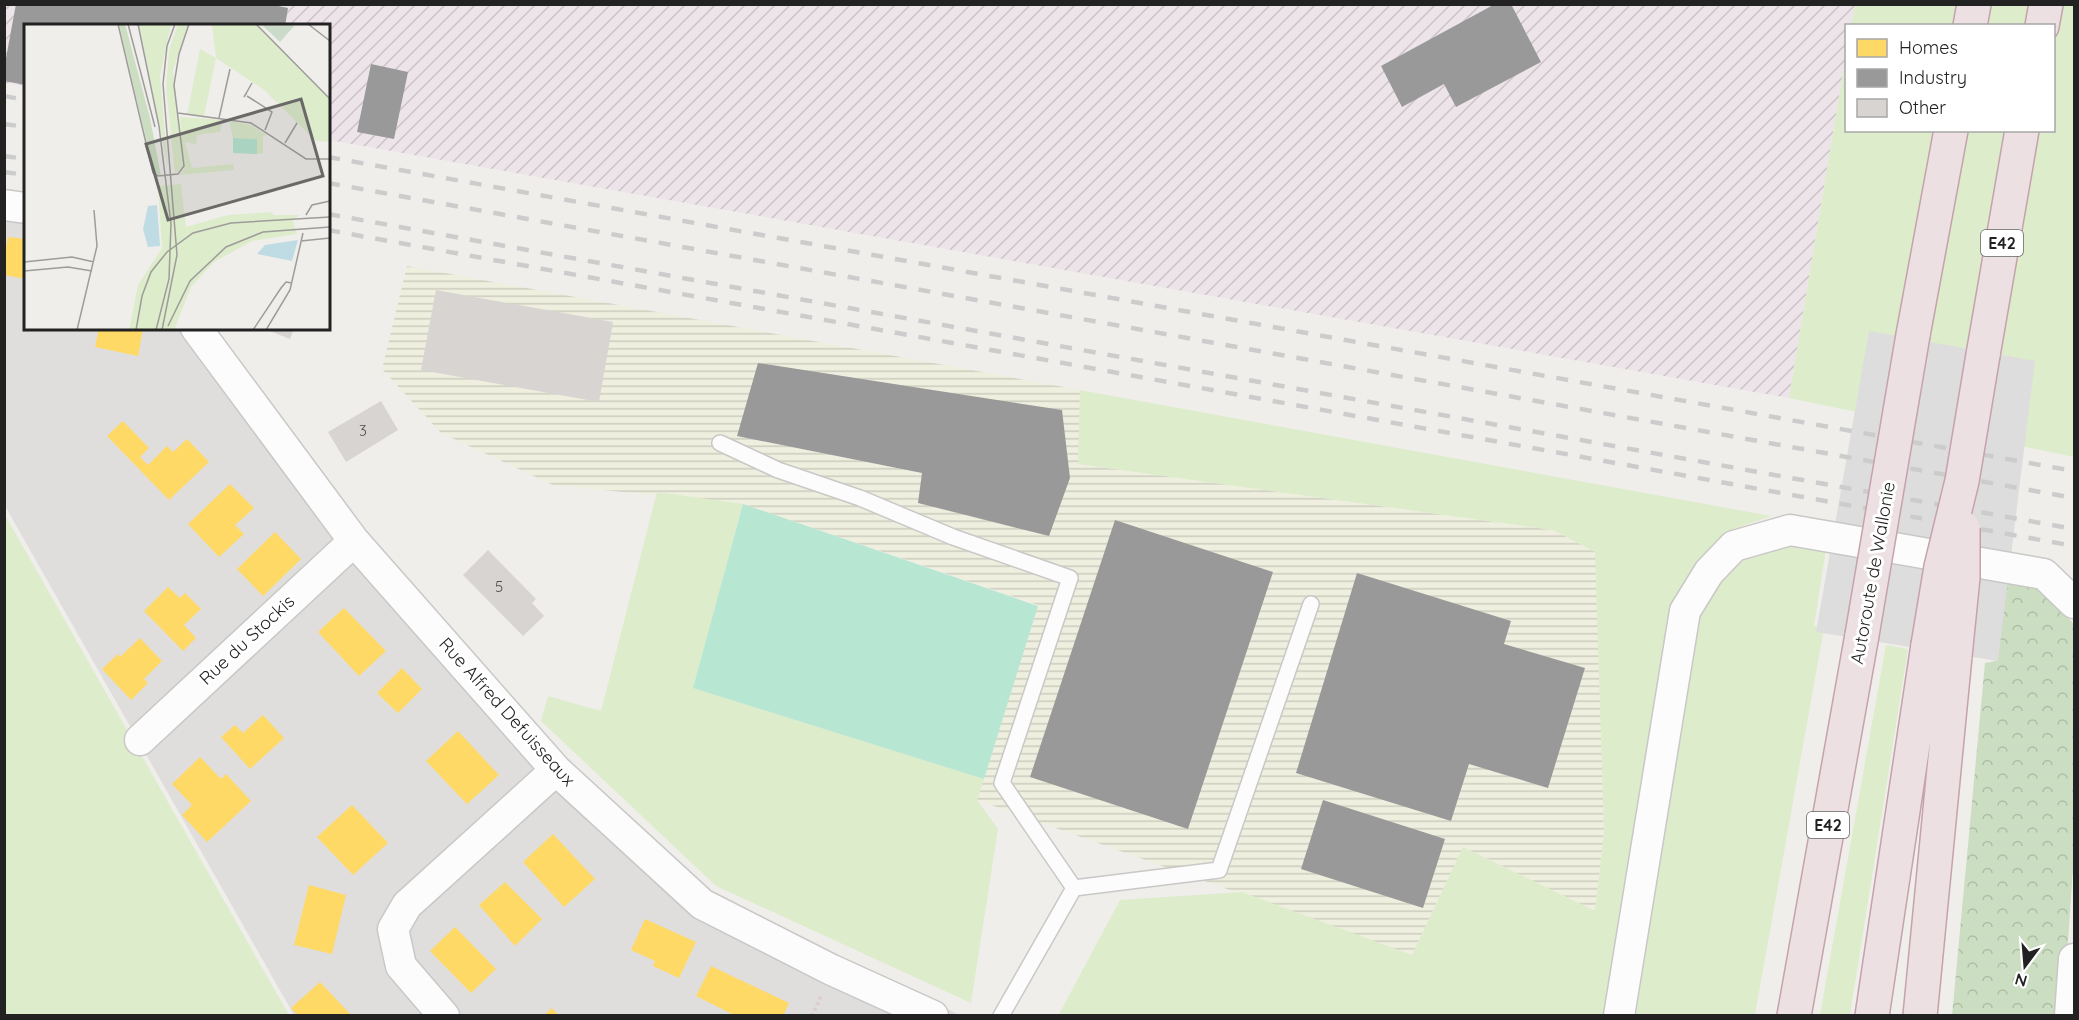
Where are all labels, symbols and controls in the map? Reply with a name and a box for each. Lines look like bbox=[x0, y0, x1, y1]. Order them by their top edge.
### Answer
inset map bbox=[24, 24, 330, 330]
legend bbox=[1845, 24, 2055, 132]
text: Homes bbox=[1899, 36, 1958, 59]
text: Industry bbox=[1899, 66, 1967, 89]
text: Other bbox=[1899, 96, 1946, 119]
road number: E42 bbox=[1981, 230, 2023, 256]
house number: 3 bbox=[359, 421, 367, 440]
street label: Autoroute de Wallonie bbox=[1845, 480, 1900, 666]
house number: 5 bbox=[495, 577, 503, 596]
street label: Rue du Stockis bbox=[194, 590, 299, 690]
street label: Rue Alfred Defuisseaux bbox=[434, 632, 581, 791]
road number: E42 bbox=[1807, 812, 1849, 838]
north arrow bbox=[1995, 936, 2055, 996]
text: N bbox=[2012, 969, 2029, 992]

